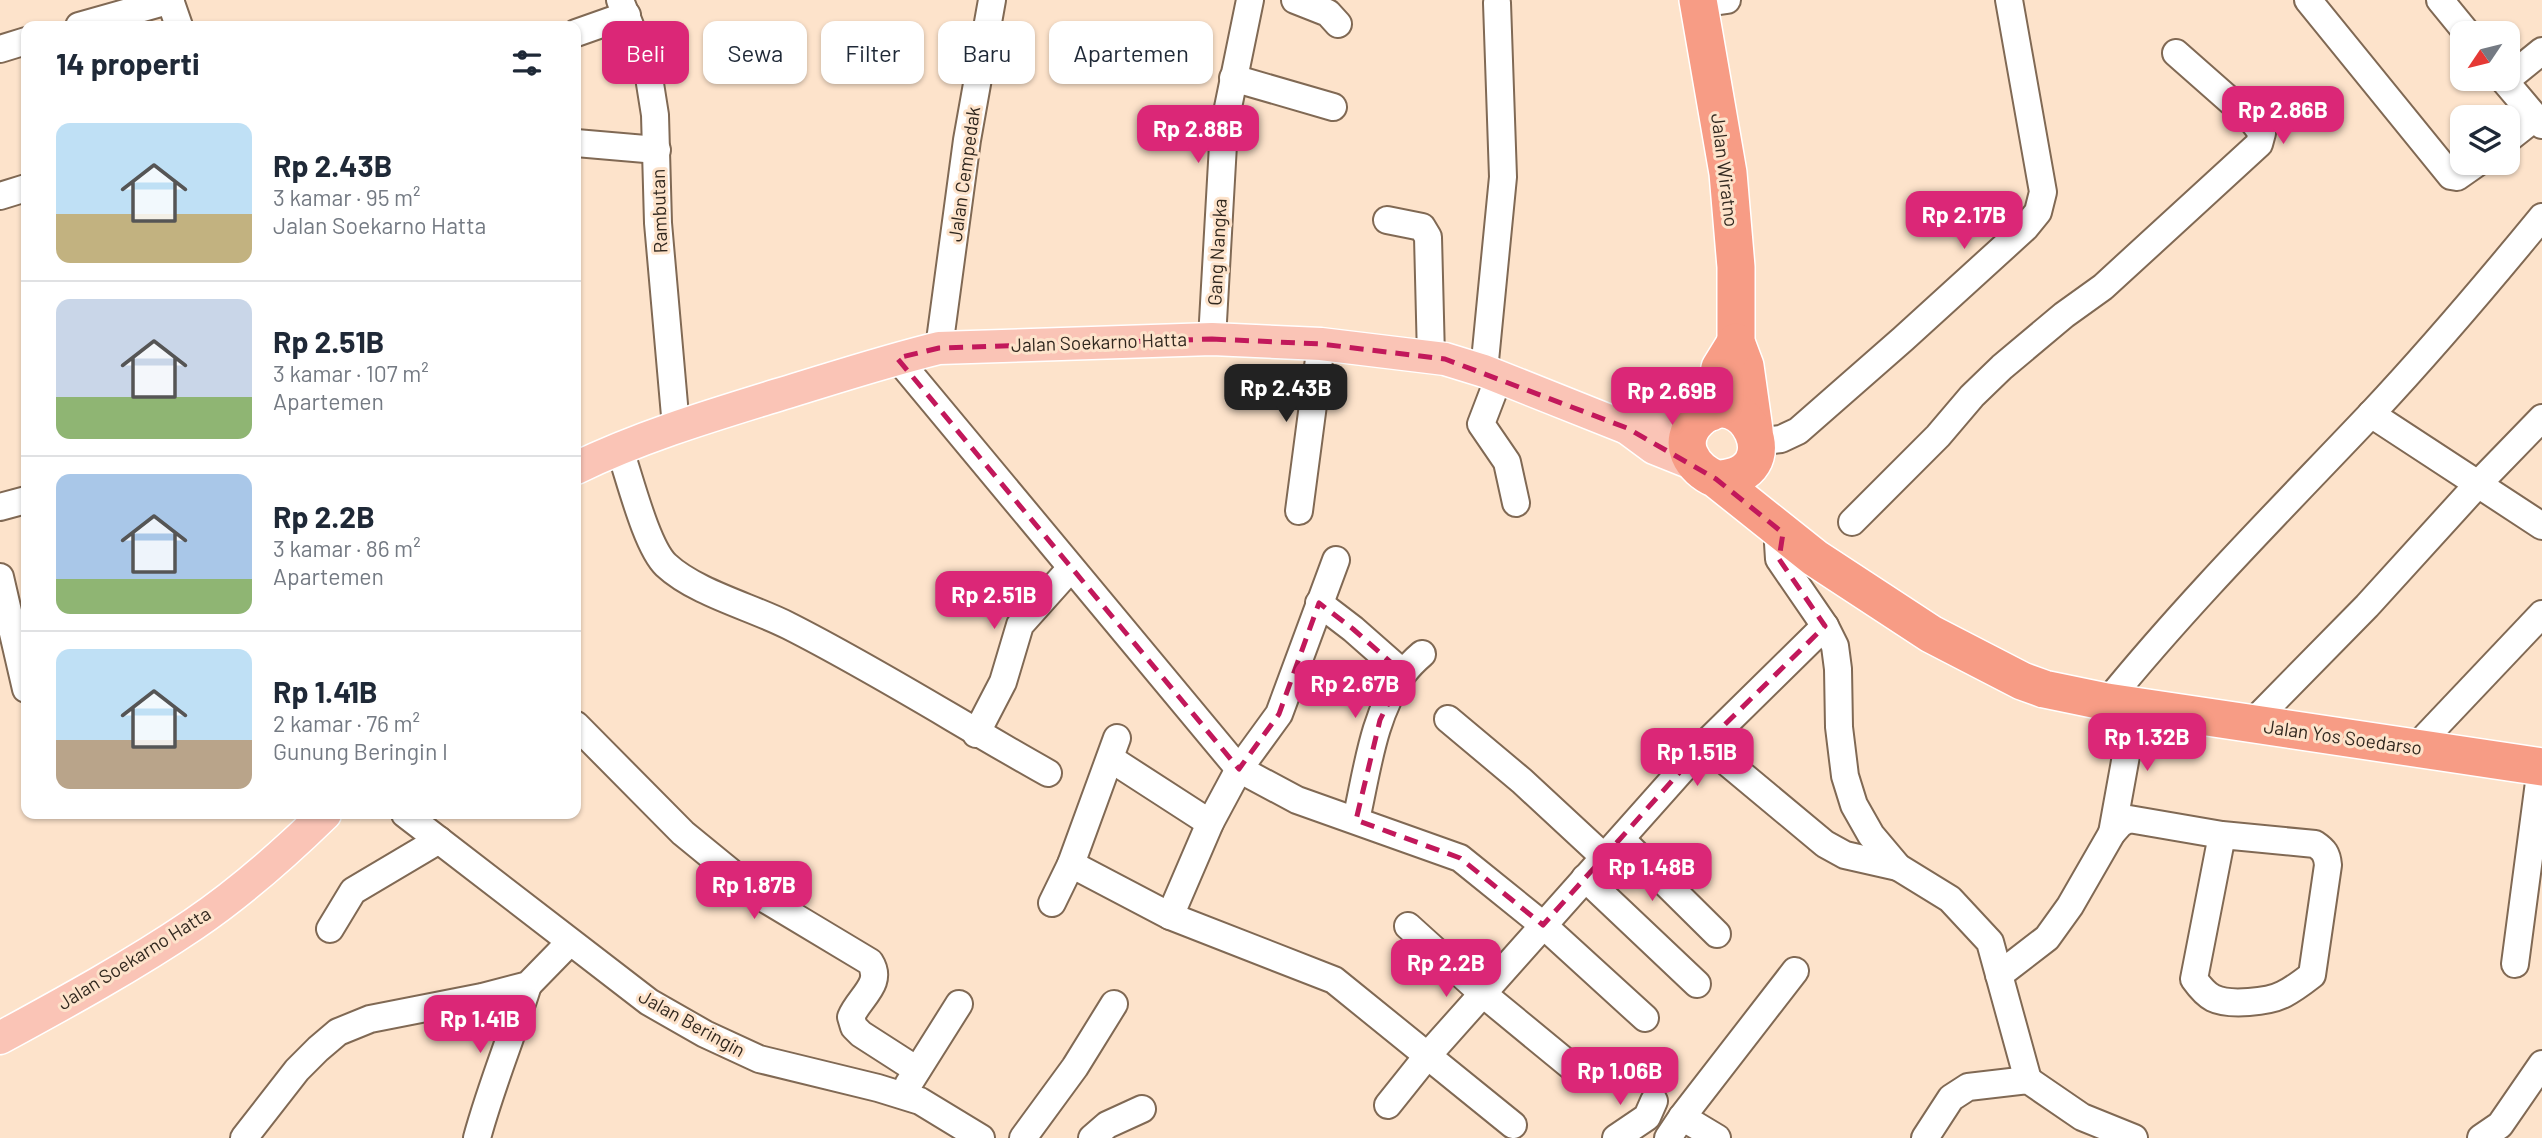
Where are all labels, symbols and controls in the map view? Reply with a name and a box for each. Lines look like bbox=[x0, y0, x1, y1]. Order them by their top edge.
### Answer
chip: Beli bbox=[602, 21, 689, 84]
chip: Sewa bbox=[703, 21, 807, 84]
chip: Filter bbox=[821, 21, 924, 84]
chip: Baru bbox=[938, 21, 1035, 84]
chip: Apartemen bbox=[1049, 21, 1213, 84]
north arrow bbox=[2450, 21, 2520, 91]
map controls bbox=[2450, 21, 2520, 175]
icon: filters bbox=[508, 44, 546, 82]
text: 14 properti bbox=[56, 45, 200, 81]
pin: Rp 2.86B bbox=[2211, 86, 2355, 146]
text: Rp 2.86B bbox=[2238, 95, 2328, 123]
street label: Jalan Cempedak bbox=[943, 105, 984, 243]
button: layers bbox=[2450, 105, 2520, 175]
pin: Rp 2.88B bbox=[1126, 106, 1270, 165]
street label: Jalan Wiratno bbox=[1707, 112, 1744, 228]
text: Rp 2.88B bbox=[1153, 114, 1243, 142]
text: Rp 2.43B bbox=[273, 147, 392, 183]
icon: home bbox=[112, 151, 196, 235]
street label: Rambutan bbox=[646, 168, 671, 254]
text: 3 kamar · 95 m² bbox=[273, 183, 421, 211]
pin: Rp 2.17B bbox=[1892, 191, 2036, 251]
street label: Gang Nangka bbox=[1202, 198, 1231, 306]
text: Rp 2.17B bbox=[1922, 200, 2006, 228]
text: Jalan Soekarno Hatta bbox=[273, 211, 486, 239]
text: Rp 2.51B bbox=[273, 323, 384, 359]
icon: home bbox=[112, 327, 196, 411]
street label: Jalan Soekarno Hatta bbox=[1011, 327, 1187, 356]
text: 3 kamar · 107 m² bbox=[273, 359, 429, 387]
pin: Rp 2.43B bbox=[1214, 364, 1358, 424]
pin: Rp 2.69B bbox=[1600, 368, 1744, 427]
text: Rp 2.43B bbox=[1240, 373, 1332, 401]
text: Rp 2.69B bbox=[1627, 376, 1717, 404]
text: Apartemen bbox=[273, 387, 384, 415]
text: Rp 2.2B bbox=[273, 498, 375, 534]
icon: home bbox=[112, 502, 196, 586]
text: 3 kamar · 86 m² bbox=[273, 534, 421, 562]
text: Apartemen bbox=[273, 562, 384, 590]
pin: Rp 2.51B bbox=[922, 572, 1066, 631]
text: Rp 2.51B bbox=[951, 580, 1037, 608]
pin: Rp 2.67B bbox=[1283, 660, 1427, 720]
text: Rp 2.67B bbox=[1311, 669, 1399, 697]
text: Rp 1.41B bbox=[273, 673, 378, 709]
icon: home bbox=[112, 677, 196, 761]
text: 2 kamar · 76 m² bbox=[273, 709, 420, 737]
pin: Rp 1.32B bbox=[2075, 714, 2219, 773]
street label: Jalan Yos Soedarso bbox=[2262, 714, 2424, 759]
text: Rp 1.32B bbox=[2104, 722, 2190, 750]
pin: Rp 1.51B bbox=[1625, 728, 1769, 788]
text: Gunung Beringin I bbox=[273, 737, 448, 765]
text: Rp 1.51B bbox=[1657, 737, 1737, 765]
pin: Rp 1.48B bbox=[1580, 844, 1724, 903]
text: Rp 1.48B bbox=[1609, 852, 1695, 880]
pin: Rp 1.87B bbox=[682, 862, 826, 921]
text: Rp 1.87B bbox=[712, 870, 796, 898]
street label: Jalan Soekarno Hatta bbox=[53, 901, 215, 1014]
pin: Rp 2.2B bbox=[1381, 940, 1511, 999]
text: Rp 2.2B bbox=[1407, 948, 1485, 976]
street label: Jalan Beringin bbox=[635, 984, 749, 1061]
pin: Rp 1.41B bbox=[408, 996, 552, 1055]
text: Rp 1.41B bbox=[440, 1004, 520, 1032]
pin: Rp 1.06B bbox=[1548, 1048, 1692, 1107]
text: Rp 1.06B bbox=[1577, 1056, 1663, 1084]

